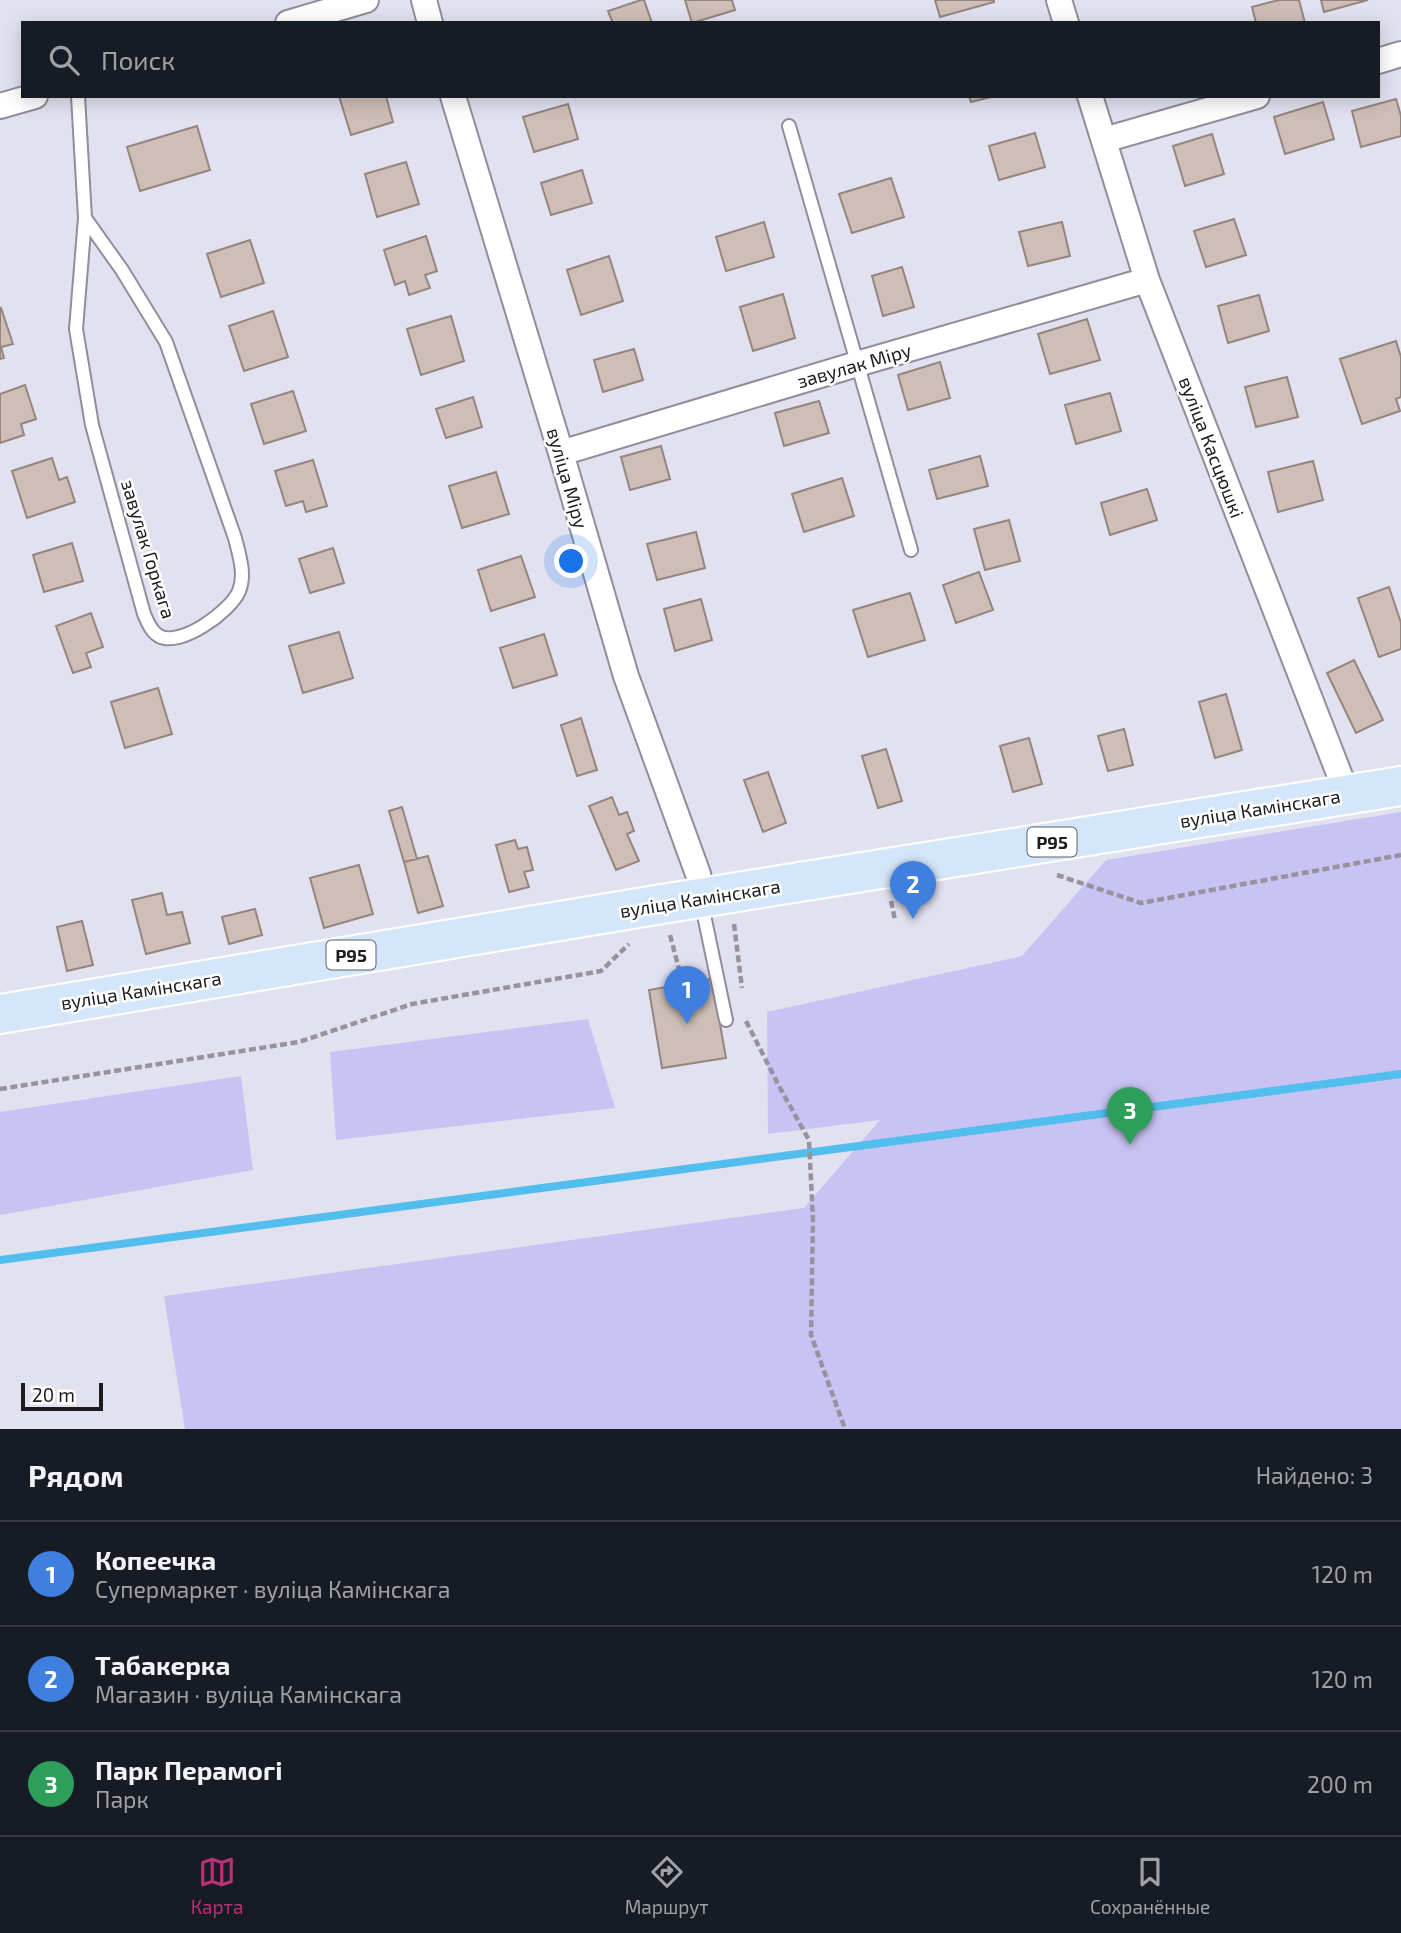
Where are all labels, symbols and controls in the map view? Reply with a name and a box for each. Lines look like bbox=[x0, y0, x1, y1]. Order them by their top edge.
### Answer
search box bbox=[21, 21, 1380, 98]
icon: search bbox=[45, 41, 83, 79]
text: Поиск bbox=[101, 44, 175, 75]
street label: завулак Міру bbox=[794, 338, 914, 393]
street label: вуліца Касцюшкі bbox=[1174, 373, 1249, 521]
street label: вуліца Міру bbox=[542, 425, 593, 531]
street label: завулак Горкага bbox=[116, 477, 181, 622]
your location bbox=[554, 544, 588, 578]
street label: вуліца Камінскага bbox=[1178, 784, 1342, 833]
road number: Р95 bbox=[1028, 828, 1076, 856]
pin: 2 bbox=[890, 861, 936, 919]
street label: вуліца Камінскага bbox=[618, 874, 782, 923]
road number: Р95 bbox=[326, 940, 376, 970]
street label: вуліца Камінскага bbox=[59, 966, 223, 1015]
pin: 1 bbox=[664, 966, 710, 1024]
pin: 3 bbox=[1107, 1087, 1153, 1145]
scale bar bbox=[21, 1380, 103, 1412]
text: 20 m bbox=[32, 1383, 75, 1406]
text: Рядом bbox=[28, 1457, 124, 1493]
text: Найдено: 3 bbox=[1256, 1461, 1373, 1489]
text: Копеечка bbox=[95, 1544, 216, 1575]
text: 1 bbox=[46, 1560, 56, 1588]
text: 120 m bbox=[1312, 1560, 1373, 1588]
text: Супермаркет · вуліца Камінскага bbox=[95, 1575, 450, 1603]
text: Табакерка bbox=[95, 1649, 230, 1680]
text: 2 bbox=[44, 1665, 58, 1693]
text: 120 m bbox=[1312, 1665, 1373, 1693]
text: Магазин · вуліца Камінскага bbox=[95, 1680, 402, 1708]
text: Парк Перамогі bbox=[95, 1754, 282, 1785]
text: 3 bbox=[44, 1770, 58, 1798]
text: 200 m bbox=[1307, 1770, 1373, 1798]
text: Парк bbox=[95, 1785, 149, 1813]
tab: Карта bbox=[191, 1853, 243, 1918]
tab: Маршрут bbox=[625, 1853, 709, 1918]
tab: Сохранённые bbox=[1090, 1853, 1210, 1918]

